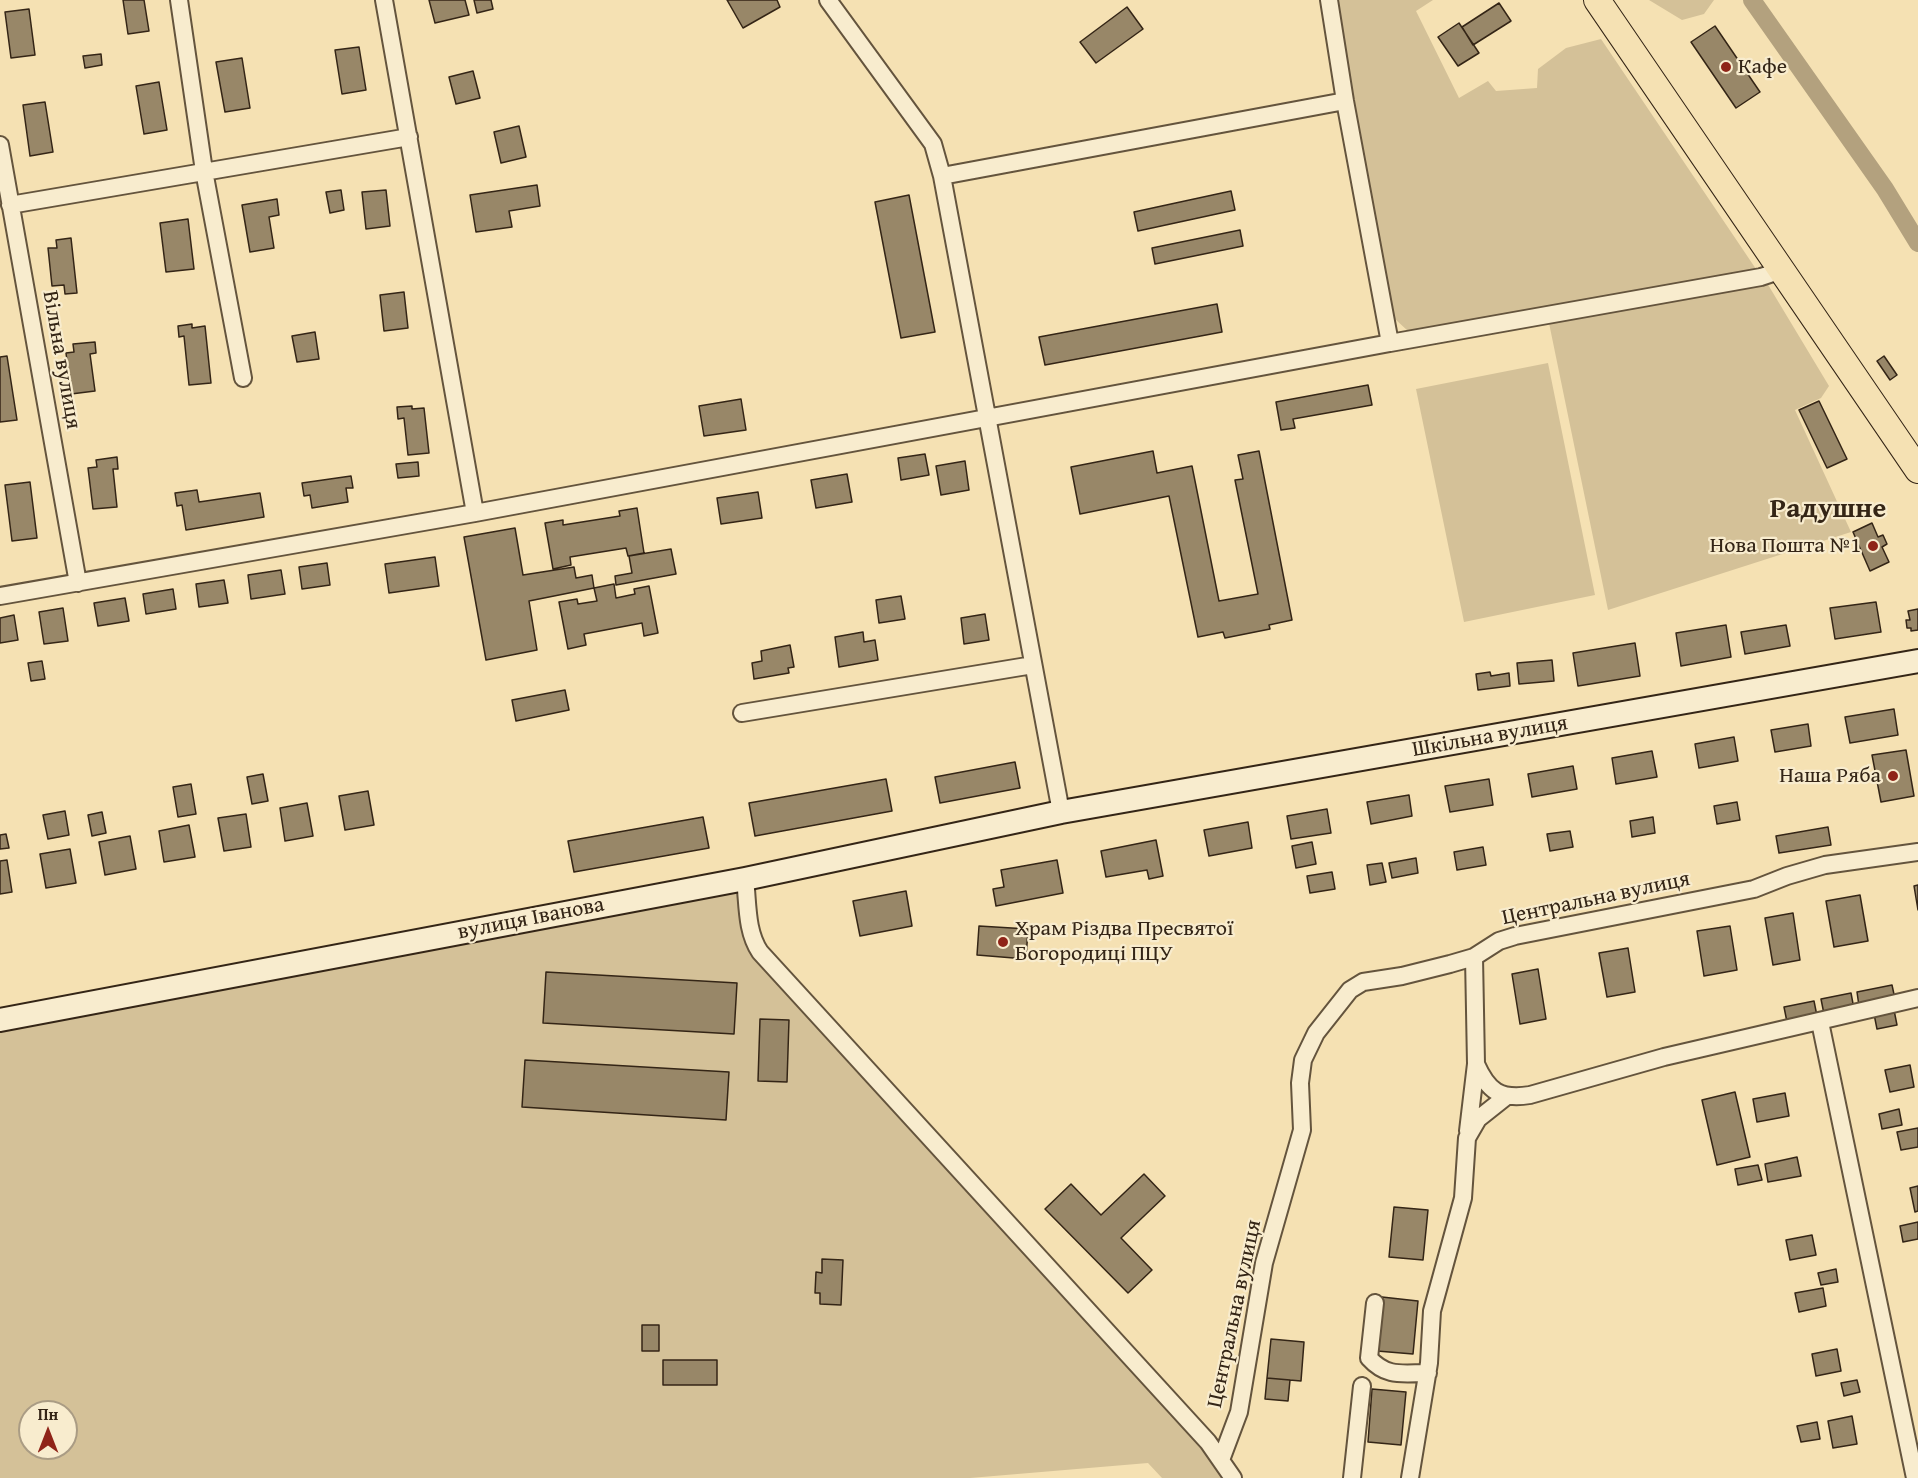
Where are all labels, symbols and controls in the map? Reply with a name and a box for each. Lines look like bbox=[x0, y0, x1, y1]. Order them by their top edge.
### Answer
place label: Кафе bbox=[1738, 54, 1787, 80]
marker: Кафе bbox=[1719, 60, 1733, 74]
street label: Вільна вулиця bbox=[36, 289, 86, 431]
district label: Радушне bbox=[1770, 493, 1886, 527]
place label: Нова Пошта №1 bbox=[1710, 533, 1861, 559]
marker: Нова Пошта №1 bbox=[1866, 539, 1880, 553]
street label: Шкільна вулиця bbox=[1410, 710, 1570, 764]
place label: Наша Ряба bbox=[1779, 763, 1881, 789]
marker: Наша Ряба bbox=[1886, 769, 1900, 783]
street label: Центральна вулиця bbox=[1500, 866, 1692, 932]
street label: вулиця Іванова bbox=[455, 892, 607, 946]
place label: Храм Різдва Пресвятої Богородиці ПЦУ bbox=[1015, 916, 1234, 968]
marker: Храм Різдва Пресвятої Богородиці ПЦУ bbox=[996, 935, 1010, 949]
street label: Центральна вулиця bbox=[1202, 1218, 1268, 1410]
north arrow bbox=[18, 1400, 78, 1460]
text: Пн bbox=[38, 1402, 58, 1426]

